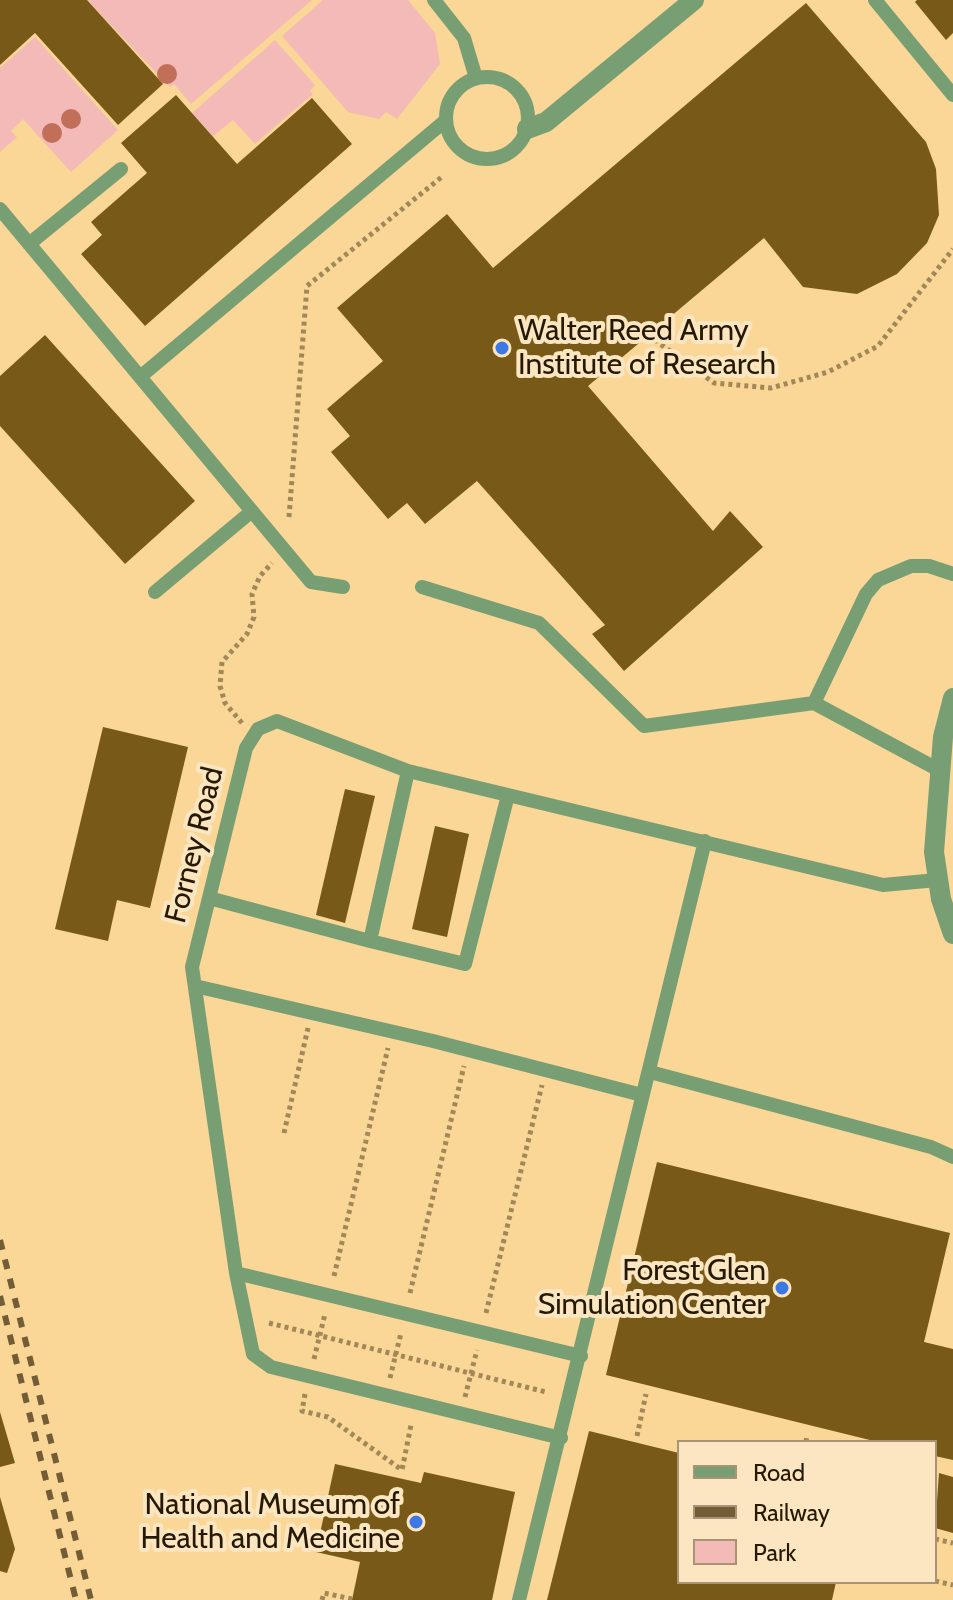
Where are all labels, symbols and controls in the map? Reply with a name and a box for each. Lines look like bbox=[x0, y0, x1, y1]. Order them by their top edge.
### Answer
place label: Walter Reed Army Institute of Research bbox=[518, 313, 776, 384]
marker: Walter Reed Army Institute of Research bbox=[493, 339, 511, 357]
street label: Forney Road bbox=[158, 763, 232, 927]
place label: Forest Glen Simulation Center bbox=[538, 1253, 766, 1324]
marker: Forest Glen Simulation Center bbox=[773, 1279, 791, 1297]
legend bbox=[677, 1440, 937, 1584]
text: Road bbox=[753, 1458, 805, 1487]
place label: National Museum of Health and Medicine bbox=[140, 1487, 400, 1558]
text: Railway bbox=[753, 1498, 830, 1527]
marker: National Museum of Health and Medicine bbox=[407, 1513, 425, 1531]
text: Park bbox=[753, 1538, 796, 1567]

